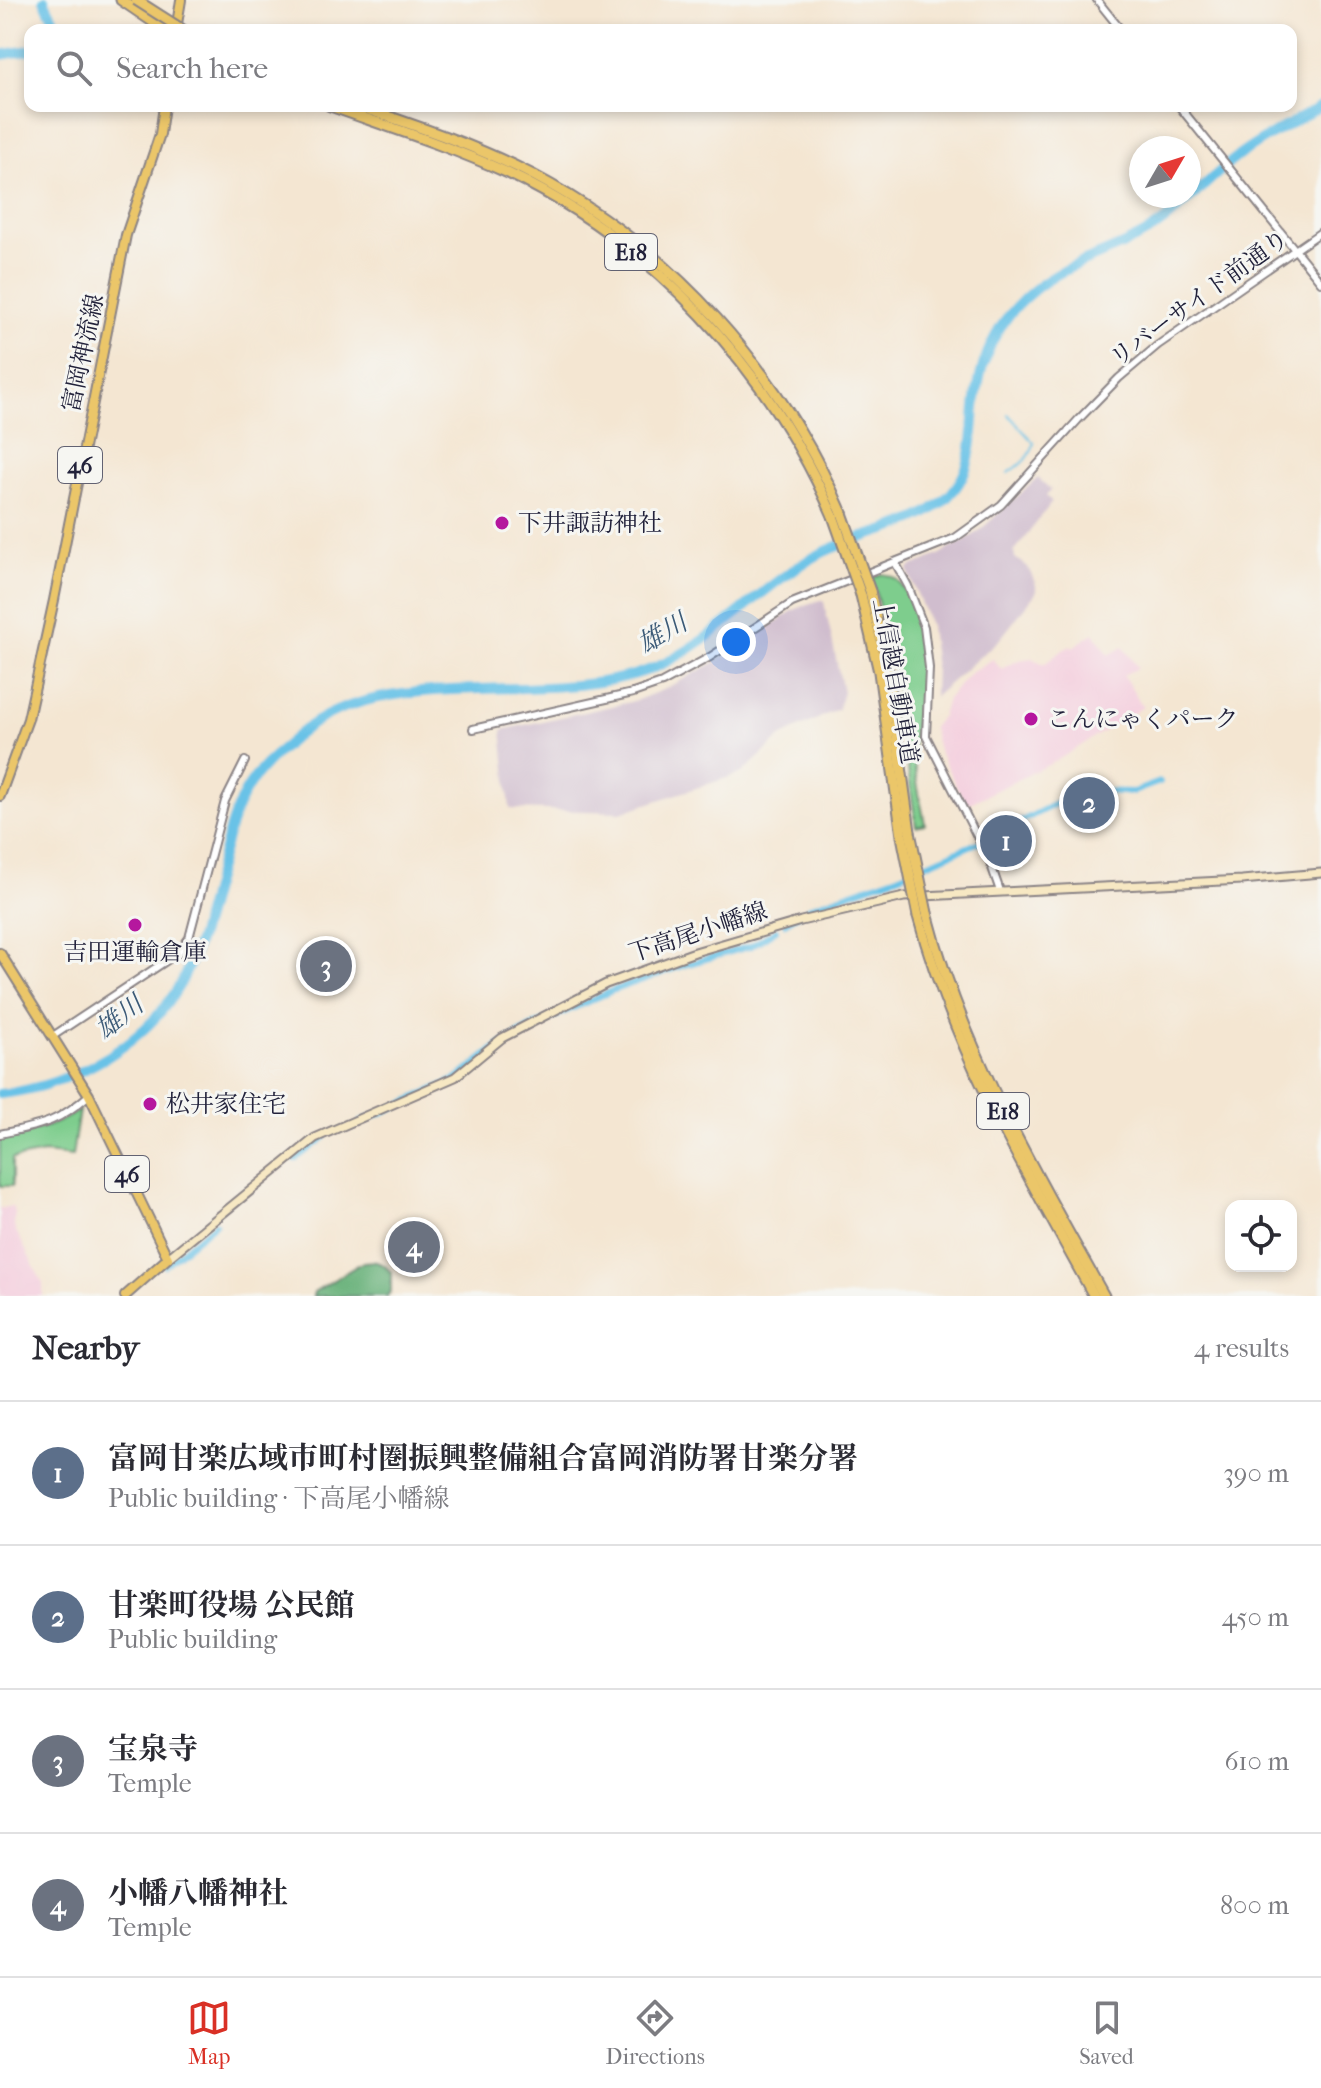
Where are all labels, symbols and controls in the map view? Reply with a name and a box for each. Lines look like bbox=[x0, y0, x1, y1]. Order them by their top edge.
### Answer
search box bbox=[24, 24, 1297, 112]
icon: search bbox=[52, 46, 96, 90]
text: Search here bbox=[116, 51, 268, 86]
north arrow bbox=[1129, 136, 1201, 208]
street label: リバーサイド前通り bbox=[1104, 224, 1294, 372]
road number: E18 bbox=[605, 234, 657, 270]
street label: 富岡神流線 bbox=[57, 291, 109, 415]
road number: 46 bbox=[58, 447, 102, 483]
place label: 下井諏訪神社 bbox=[518, 509, 662, 537]
marker: 下井諏訪神社 bbox=[493, 514, 511, 532]
street label: 上信越自動車道 bbox=[868, 596, 924, 766]
water label: 雄川 bbox=[632, 605, 695, 660]
your location bbox=[716, 622, 756, 662]
place label: こんにゃくパーク bbox=[1047, 705, 1239, 733]
marker: こんにゃくパーク bbox=[1022, 710, 1040, 728]
pin: 2 bbox=[1063, 773, 1115, 833]
pin: 1 bbox=[980, 811, 1032, 871]
street label: 下高尾小幡線 bbox=[625, 896, 771, 968]
marker: 吉田運輸倉庫 bbox=[126, 916, 144, 934]
pin: 3 bbox=[300, 936, 352, 996]
place label: 吉田運輸倉庫 bbox=[63, 938, 207, 966]
water label: 雄川 bbox=[89, 987, 152, 1046]
place label: 松井家住宅 bbox=[166, 1090, 286, 1118]
road number: E18 bbox=[977, 1093, 1029, 1129]
marker: 松井家住宅 bbox=[141, 1095, 159, 1113]
road number: 46 bbox=[105, 1156, 149, 1192]
map controls bbox=[1225, 1200, 1297, 1272]
button: locate bbox=[1225, 1200, 1297, 1272]
pin: 4 bbox=[388, 1217, 440, 1277]
text: Nearby bbox=[32, 1328, 139, 1368]
text: 4 results bbox=[1194, 1333, 1289, 1364]
text: 富岡甘楽広域市町村圏振興整備組合富岡消防署甘楽分署 bbox=[108, 1441, 858, 1476]
text: 1 bbox=[53, 1458, 63, 1489]
text: 390 m bbox=[1223, 1458, 1289, 1489]
text: Public building · 下高尾小幡線 bbox=[108, 1483, 449, 1514]
text: 甘楽町役場 公民館 bbox=[108, 1588, 354, 1623]
text: 2 bbox=[51, 1602, 65, 1633]
text: 450 m bbox=[1222, 1602, 1289, 1633]
text: Public building bbox=[108, 1624, 277, 1655]
text: 宝泉寺 bbox=[108, 1732, 198, 1767]
text: 3 bbox=[53, 1746, 63, 1777]
text: 610 m bbox=[1224, 1746, 1289, 1777]
text: Temple bbox=[108, 1768, 192, 1799]
text: 小幡八幡神社 bbox=[108, 1876, 288, 1911]
text: 4 bbox=[50, 1890, 66, 1921]
text: 800 m bbox=[1220, 1890, 1289, 1921]
text: Temple bbox=[108, 1912, 192, 1943]
tab: Map bbox=[187, 1996, 231, 2070]
tab: Directions bbox=[606, 1996, 705, 2070]
tab: Saved bbox=[1079, 1996, 1134, 2070]

